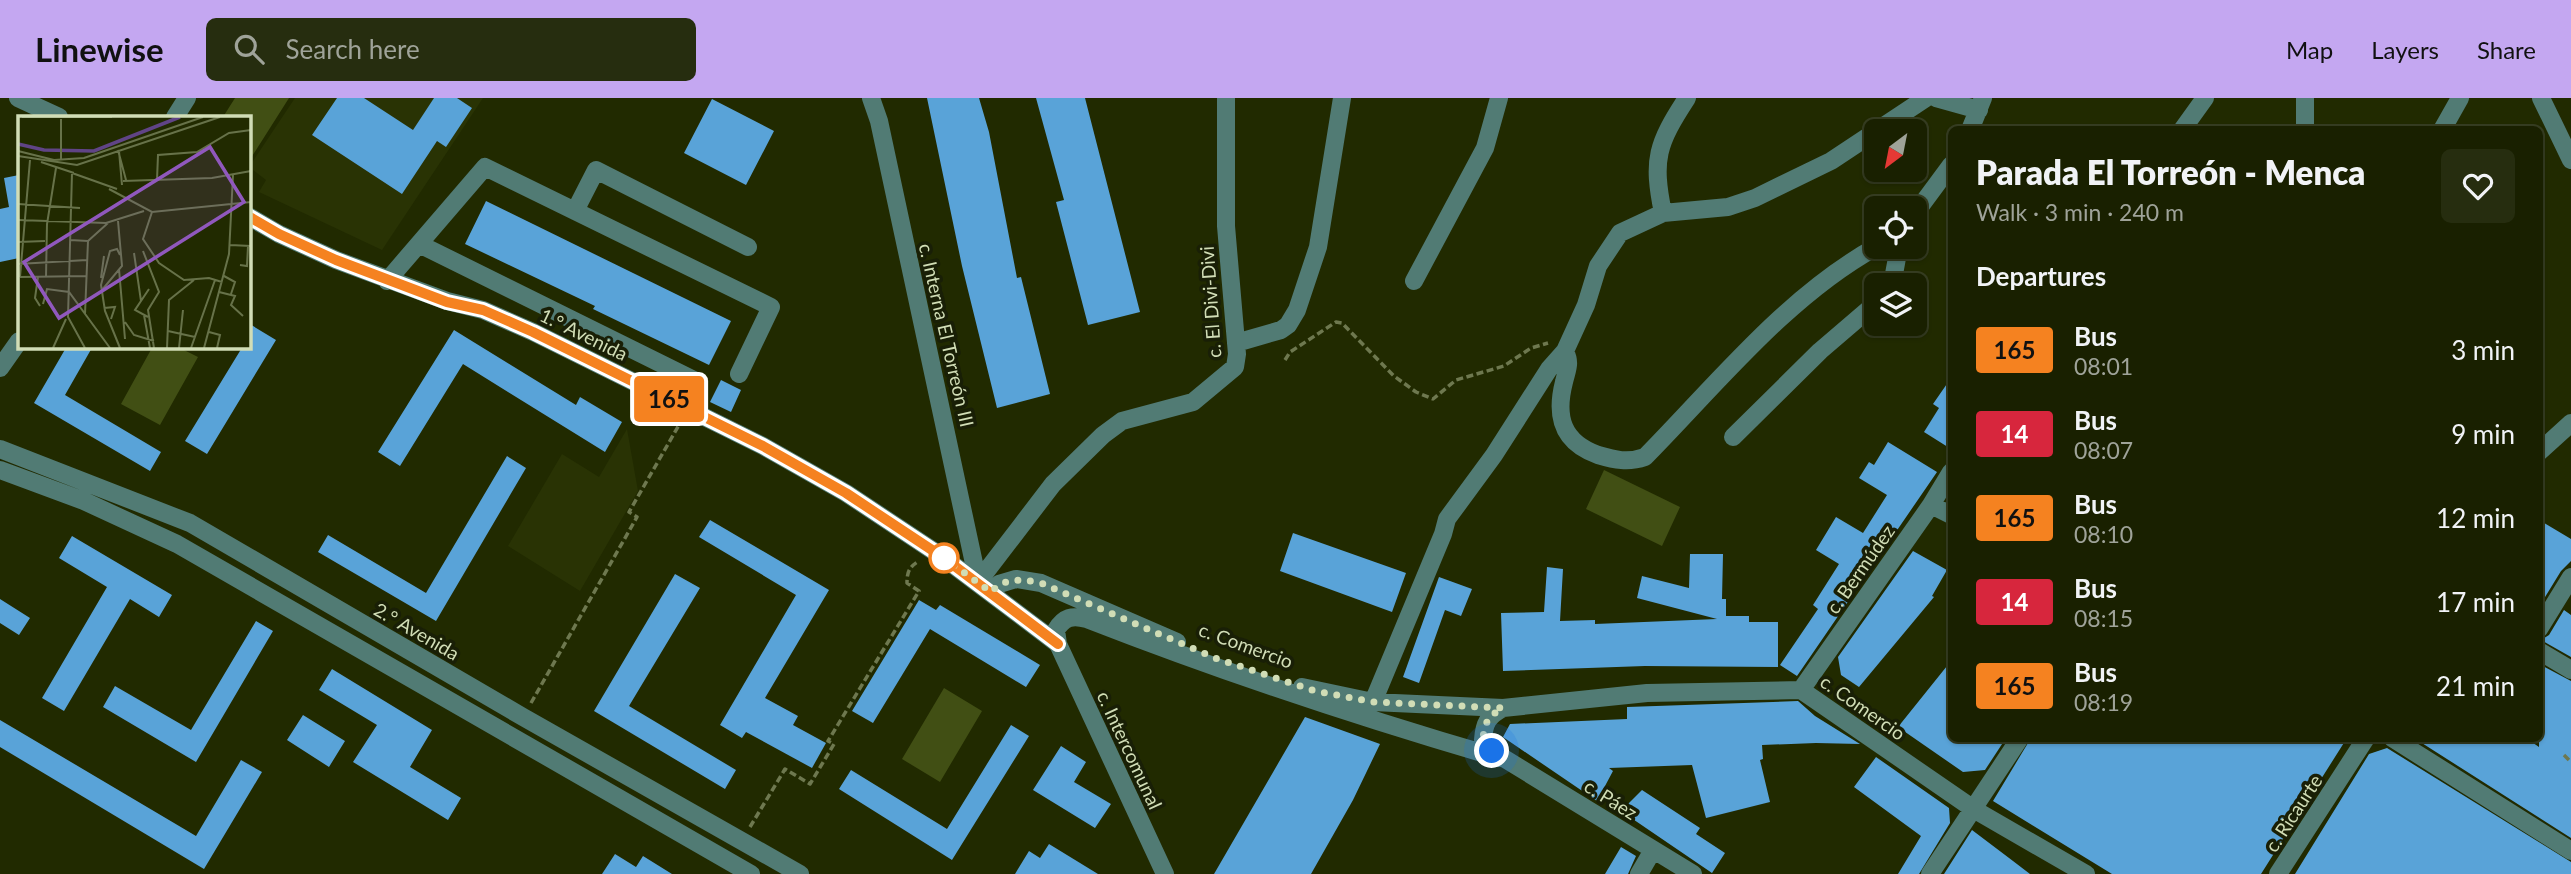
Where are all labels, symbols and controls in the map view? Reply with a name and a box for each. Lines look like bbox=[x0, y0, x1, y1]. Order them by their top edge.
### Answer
search box bbox=[206, 18, 696, 81]
text: Linewise bbox=[35, 29, 164, 69]
icon: search bbox=[230, 30, 268, 68]
text: Search here bbox=[286, 33, 420, 65]
text: Map bbox=[2286, 35, 2333, 64]
text: Layers bbox=[2371, 35, 2439, 64]
text: Share bbox=[2477, 35, 2536, 64]
inset map bbox=[18, 116, 250, 348]
north arrow bbox=[1864, 119, 1927, 182]
map controls bbox=[1864, 119, 1927, 336]
button: heart bbox=[2441, 149, 2515, 223]
text: Parada El Torreón - Menca bbox=[1976, 152, 2365, 192]
button: locate bbox=[1864, 196, 1927, 259]
text: Walk · 3 min · 240 m bbox=[1976, 198, 2184, 226]
street label: c. Interna El Torreón III bbox=[915, 241, 979, 429]
street label: c. El Divi-Divi bbox=[1195, 245, 1225, 359]
text: Departures bbox=[1976, 260, 2106, 292]
button: layers bbox=[1864, 273, 1927, 336]
street label: 1.° Avenida bbox=[536, 303, 632, 365]
text: Bus bbox=[2074, 320, 2117, 352]
text: 3 min bbox=[2451, 334, 2515, 366]
text: 165 bbox=[1994, 335, 2035, 364]
text: 08:01 bbox=[2074, 352, 2133, 380]
line badge: 165 bbox=[629, 376, 709, 422]
text: 165 bbox=[648, 384, 690, 413]
text: Bus bbox=[2074, 404, 2117, 436]
text: 9 min bbox=[2451, 418, 2515, 450]
text: 14 bbox=[2001, 419, 2028, 448]
text: 08:07 bbox=[2074, 436, 2133, 464]
text: Bus bbox=[2074, 488, 2117, 520]
text: 12 min bbox=[2436, 502, 2515, 534]
text: 165 bbox=[1994, 503, 2035, 532]
street label: c. Bermúdez bbox=[1821, 520, 1899, 618]
text: 08:10 bbox=[2074, 520, 2133, 548]
unlabelled marker bbox=[929, 543, 959, 573]
text: Bus bbox=[2074, 572, 2117, 604]
text: 17 min bbox=[2436, 586, 2515, 618]
text: 14 bbox=[2001, 587, 2028, 616]
street label: 2.° Avenida bbox=[370, 597, 464, 665]
text: 08:15 bbox=[2074, 604, 2133, 632]
street label: c. Comercio bbox=[1196, 617, 1296, 673]
text: Bus bbox=[2074, 656, 2117, 688]
street label: c. Comercio bbox=[1816, 669, 1910, 745]
text: 21 min bbox=[2436, 670, 2515, 702]
text: 165 bbox=[1994, 671, 2035, 700]
street label: c. Intercomunal bbox=[1093, 687, 1167, 813]
text: 08:19 bbox=[2074, 688, 2133, 716]
your location bbox=[1474, 733, 1509, 768]
street label: c. Ricaurte bbox=[2260, 770, 2326, 856]
street label: c. Páez bbox=[1580, 774, 1642, 824]

